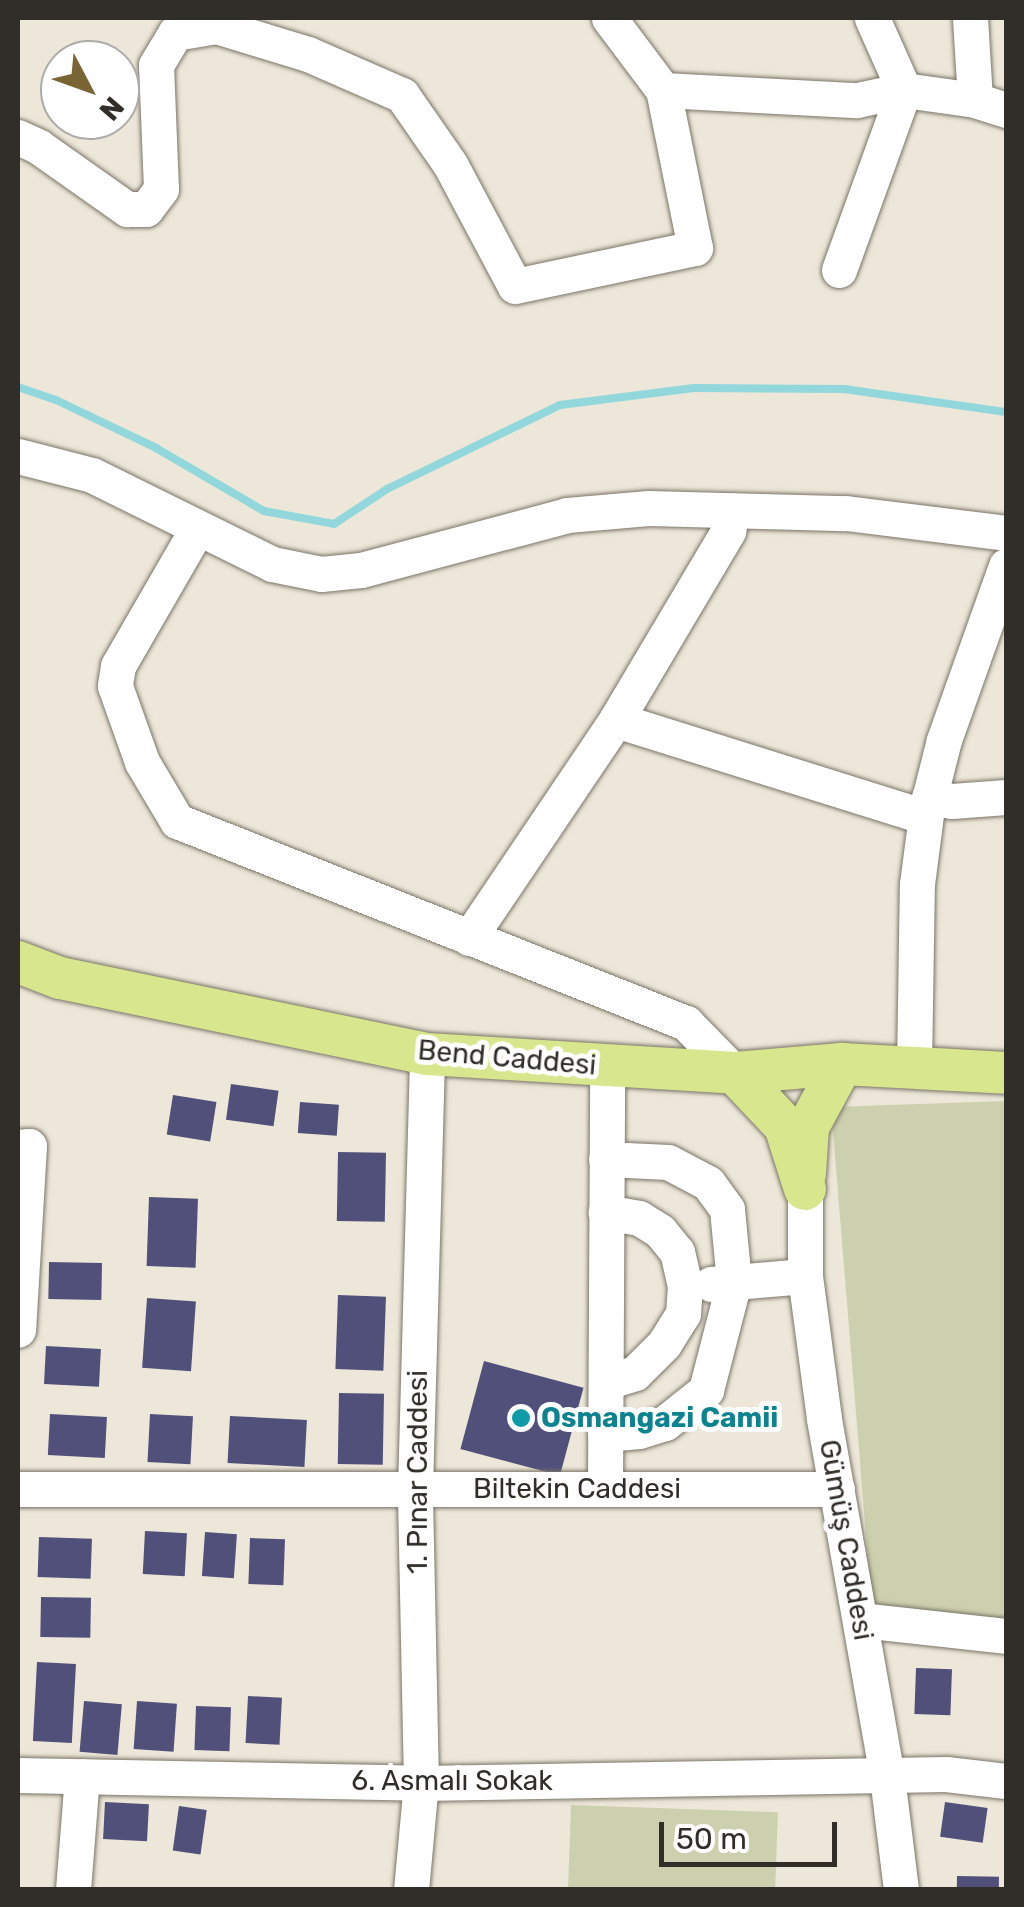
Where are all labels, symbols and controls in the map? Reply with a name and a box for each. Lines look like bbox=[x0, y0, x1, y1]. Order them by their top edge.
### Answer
north arrow bbox=[40, 40, 140, 140]
text: N bbox=[92, 90, 131, 127]
street label: Bend Caddesi bbox=[416, 1033, 598, 1083]
street label: 1. Pınar Caddesi bbox=[401, 1370, 435, 1574]
place label: Osmangazi Camii bbox=[541, 1401, 778, 1435]
marker: Osmangazi Camii bbox=[510, 1407, 532, 1429]
street label: Gümüş Caddesi bbox=[812, 1437, 880, 1643]
street label: Biltekin Caddesi bbox=[473, 1472, 681, 1506]
street label: 6. Asmalı Sokak bbox=[351, 1764, 553, 1798]
scale bar bbox=[664, 1802, 842, 1864]
text: 50 m bbox=[676, 1821, 747, 1857]

